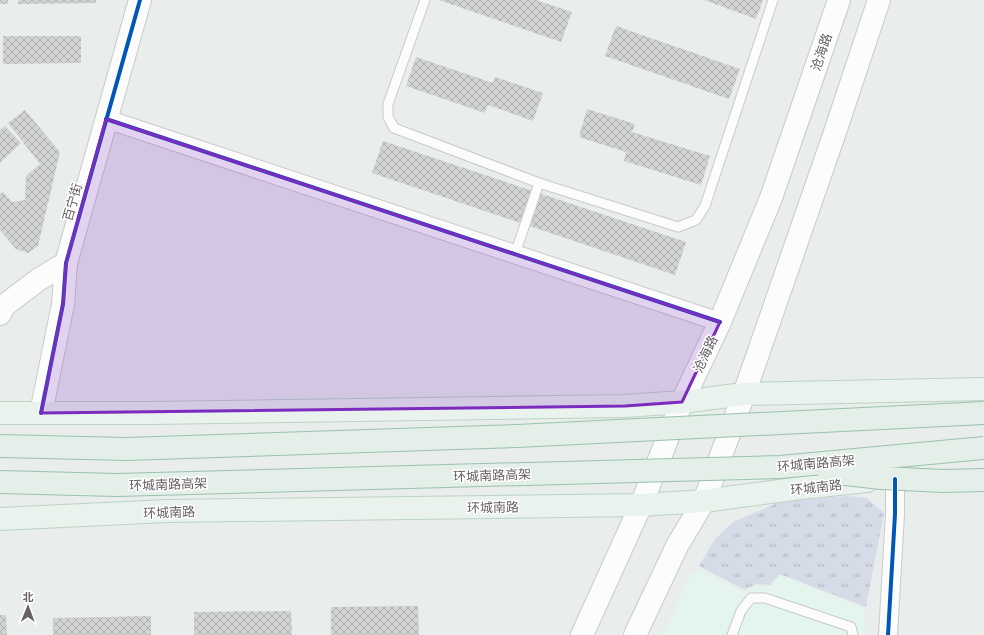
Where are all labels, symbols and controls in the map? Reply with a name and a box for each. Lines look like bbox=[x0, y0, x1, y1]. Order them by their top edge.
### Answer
street label: 沧海路 bbox=[808, 31, 835, 73]
street label: 百宁街 bbox=[60, 181, 85, 223]
street label: 沧海路 bbox=[690, 333, 720, 375]
street label: 环城南路高架 bbox=[777, 453, 856, 474]
street label: 环城南路高架 bbox=[453, 467, 531, 484]
street label: 环城南路高架 bbox=[129, 476, 207, 493]
street label: 环城南路 bbox=[789, 477, 843, 498]
street label: 环城南路 bbox=[467, 500, 519, 515]
street label: 环城南路 bbox=[143, 504, 195, 521]
north arrow bbox=[8, 587, 48, 627]
text: 北 bbox=[23, 591, 34, 604]

